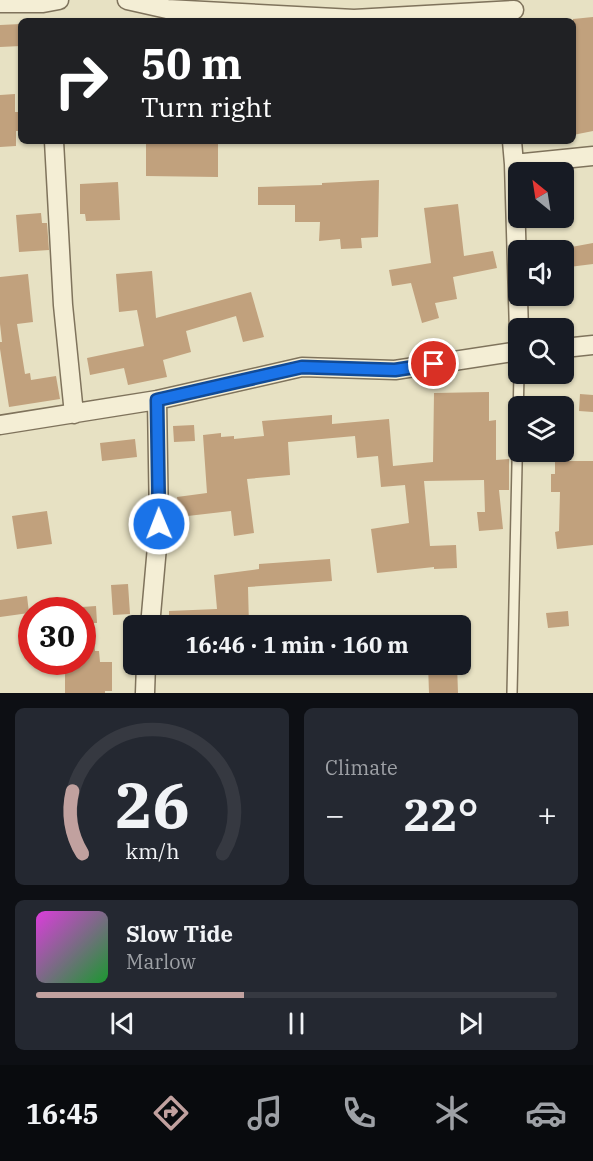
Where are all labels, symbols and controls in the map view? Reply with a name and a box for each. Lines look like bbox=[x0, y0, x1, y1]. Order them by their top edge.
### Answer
text: 50 m bbox=[141, 36, 242, 91]
icon: right bbox=[42, 42, 120, 120]
text: Turn right bbox=[141, 89, 272, 124]
north arrow bbox=[508, 162, 574, 228]
map controls bbox=[508, 162, 574, 462]
button: sound bbox=[508, 240, 574, 306]
button: search bbox=[508, 318, 574, 384]
pin bbox=[408, 338, 459, 389]
icon: arrive bbox=[417, 347, 450, 380]
button: layers bbox=[508, 396, 574, 462]
position arrow bbox=[127, 492, 191, 556]
speed limit sign: 30 bbox=[18, 597, 96, 675]
text: 16:46 · 1 min · 160 m bbox=[185, 630, 409, 659]
text: Climate bbox=[325, 754, 398, 781]
text: 26 bbox=[115, 764, 189, 845]
text: 22° bbox=[403, 785, 479, 843]
text: − bbox=[325, 793, 345, 836]
text: + bbox=[537, 793, 557, 836]
text: km/h bbox=[125, 837, 179, 865]
text: Slow Tide bbox=[126, 919, 233, 948]
text: Marlow bbox=[126, 948, 196, 975]
icon: previous bbox=[106, 1007, 139, 1040]
icon: pause bbox=[280, 1007, 313, 1040]
icon: next bbox=[454, 1007, 487, 1040]
icon: directions bbox=[150, 1092, 192, 1134]
icon: music bbox=[244, 1092, 286, 1134]
icon: phone bbox=[338, 1092, 380, 1134]
icon: climate bbox=[431, 1092, 473, 1134]
icon: car bbox=[525, 1092, 567, 1134]
text: 16:45 bbox=[26, 1096, 99, 1131]

